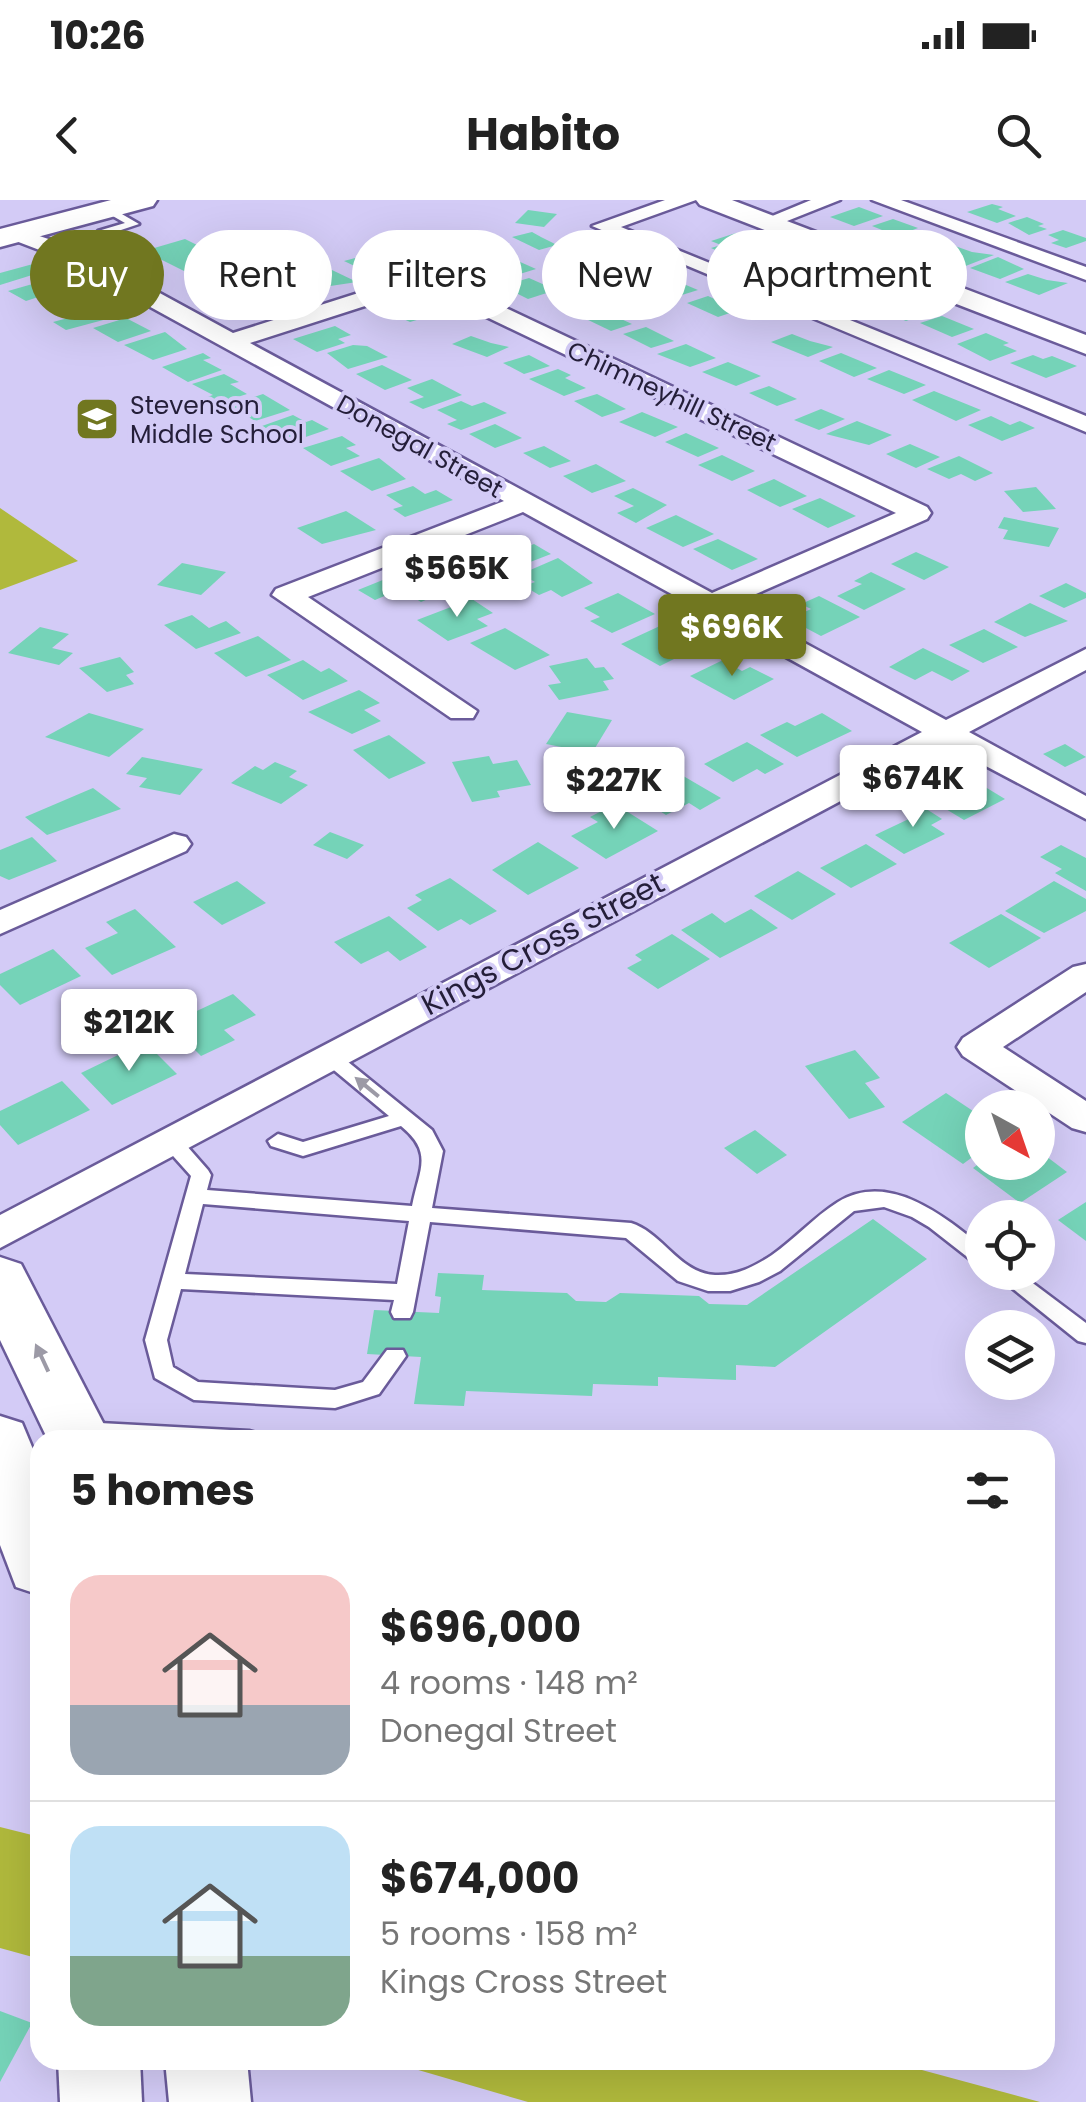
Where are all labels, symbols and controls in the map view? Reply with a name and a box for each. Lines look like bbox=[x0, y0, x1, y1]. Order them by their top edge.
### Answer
text: 10:26 bbox=[50, 9, 146, 62]
text: Habito bbox=[466, 103, 620, 166]
icon: back bbox=[40, 108, 95, 163]
icon: search bbox=[991, 108, 1046, 163]
chip: Buy bbox=[30, 230, 164, 320]
chip: Rent bbox=[184, 230, 332, 320]
chip: Filters bbox=[352, 230, 522, 320]
chip: New bbox=[542, 230, 687, 320]
chip: Apartment bbox=[707, 230, 967, 320]
street label: Chimneyhill Street bbox=[561, 333, 782, 460]
street label: Donegal Street bbox=[330, 386, 509, 507]
place label: Stevenson Middle School bbox=[130, 388, 304, 452]
school or university icon: Stevenson Middle School bbox=[74, 396, 120, 442]
pin: $565K bbox=[387, 535, 527, 620]
text: $565K bbox=[404, 545, 510, 590]
pin: $696K bbox=[662, 594, 802, 679]
text: $696K bbox=[680, 604, 784, 649]
pin: $674K bbox=[843, 745, 983, 830]
pin: $227K bbox=[544, 747, 684, 832]
text: $674K bbox=[862, 755, 964, 800]
text: $227K bbox=[565, 757, 663, 802]
street label: Kings Cross Street bbox=[414, 861, 672, 1026]
pin: $212K bbox=[59, 989, 199, 1074]
text: $212K bbox=[83, 999, 175, 1044]
one-way arrow bbox=[355, 1077, 380, 1099]
north arrow bbox=[965, 1090, 1055, 1180]
map controls bbox=[965, 1090, 1055, 1400]
button: locate bbox=[965, 1200, 1055, 1290]
button: layers bbox=[965, 1310, 1055, 1400]
one-way arrow bbox=[34, 1344, 51, 1373]
text: 5 homes bbox=[70, 1461, 255, 1520]
icon: filters bbox=[960, 1463, 1015, 1518]
text: $696,000 bbox=[380, 1598, 581, 1657]
icon: home bbox=[150, 1615, 270, 1735]
text: 4 rooms · 148 m² bbox=[380, 1660, 638, 1705]
text: Donegal Street bbox=[380, 1708, 617, 1753]
text: $674,000 bbox=[380, 1849, 580, 1908]
icon: home bbox=[150, 1866, 270, 1986]
text: 5 rooms · 158 m² bbox=[380, 1911, 638, 1956]
text: Kings Cross Street bbox=[380, 1959, 667, 2004]

